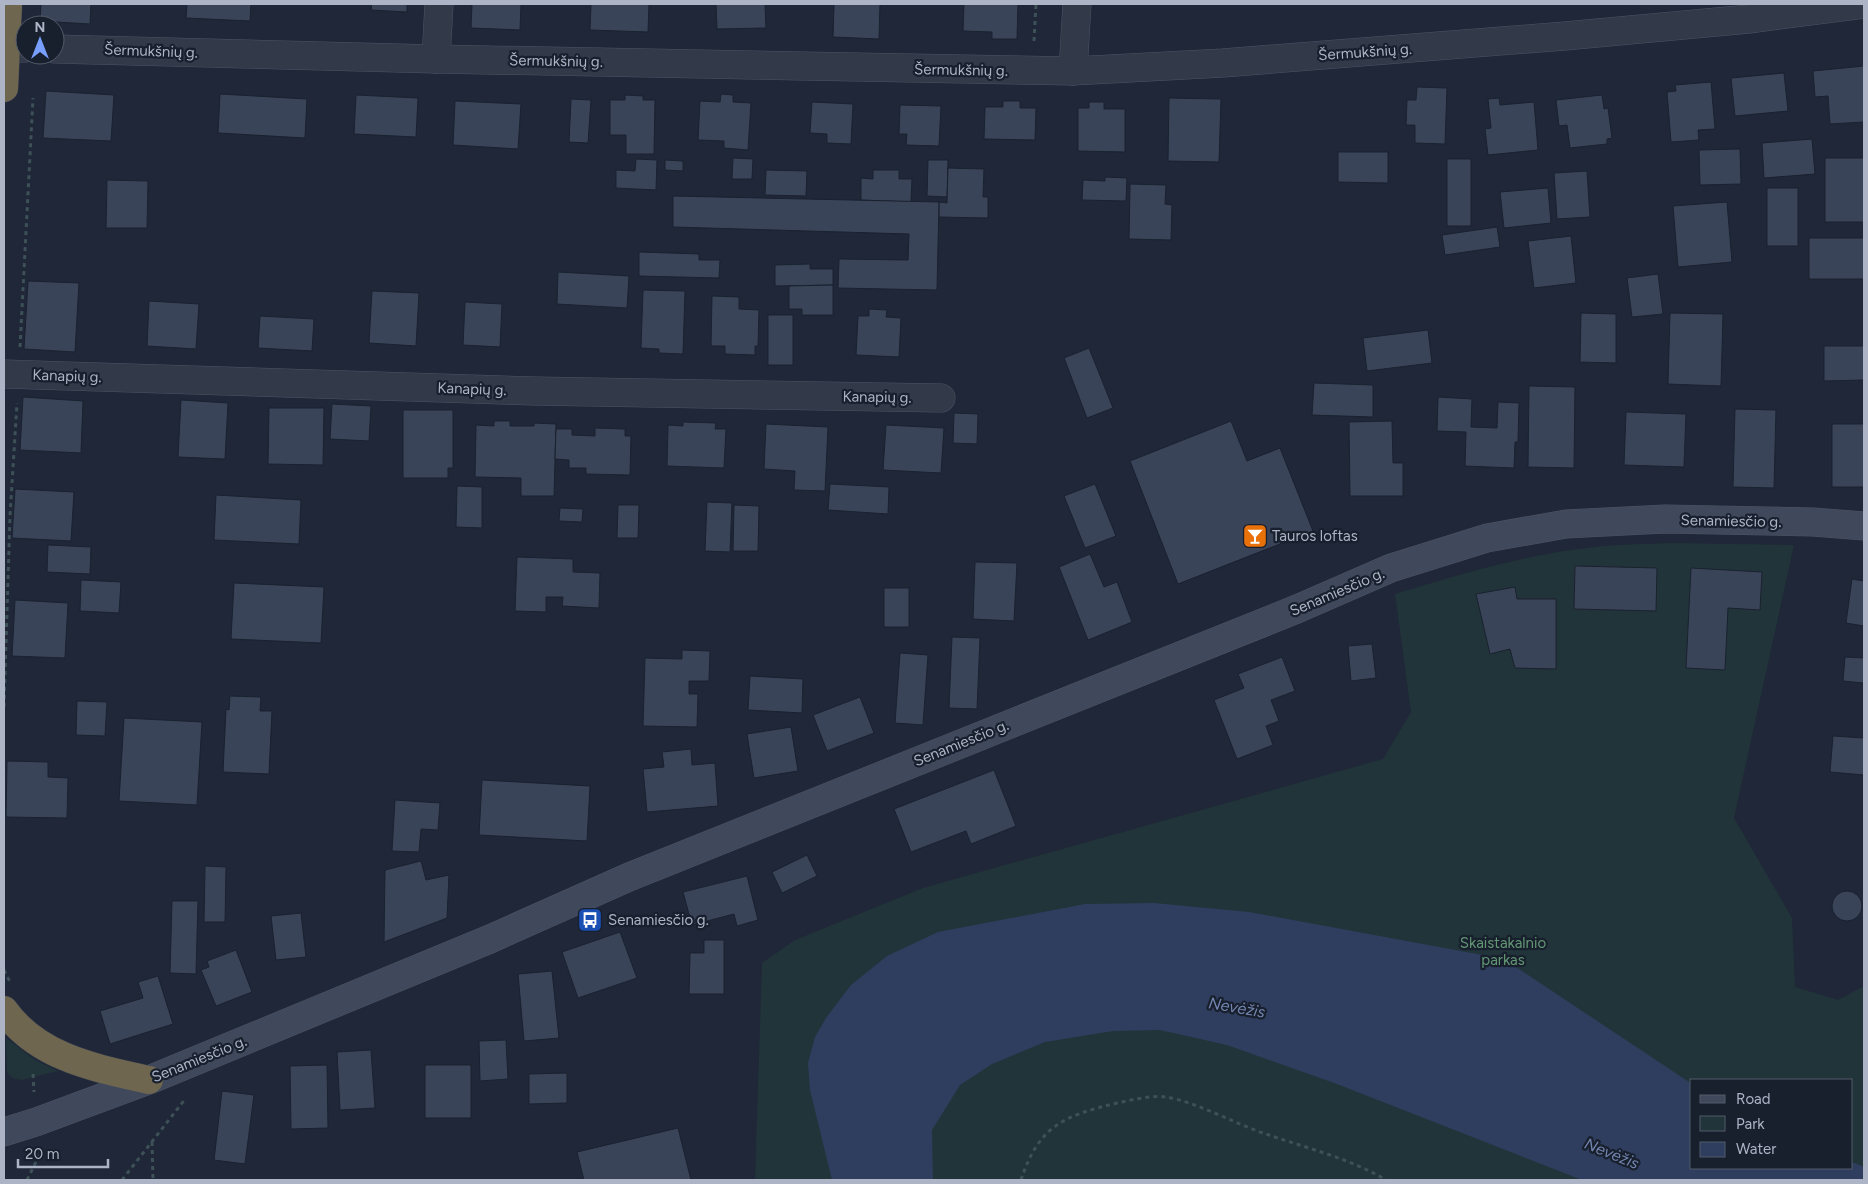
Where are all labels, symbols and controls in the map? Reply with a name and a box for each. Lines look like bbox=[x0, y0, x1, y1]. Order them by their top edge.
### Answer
north arrow bbox=[15, 15, 65, 65]
text: N bbox=[35, 19, 45, 36]
street label: Šermukšnių g. bbox=[104, 40, 198, 62]
street label: Šermukšnių g. bbox=[1318, 40, 1412, 64]
street label: Šermukšnių g. bbox=[509, 51, 603, 71]
street label: Šermukšnių g. bbox=[914, 60, 1008, 80]
street label: Kanapių g. bbox=[32, 366, 102, 386]
street label: Kanapių g. bbox=[437, 379, 507, 399]
street label: Kanapių g. bbox=[842, 387, 912, 407]
street label: Senamiesčio g. bbox=[1680, 511, 1782, 531]
bar icon: Tauros loftas bbox=[1242, 523, 1268, 549]
place label: Tauros loftas bbox=[1272, 527, 1358, 545]
street label: Senamiesčio g. bbox=[1287, 564, 1387, 620]
street label: Senamiesčio g. bbox=[911, 716, 1011, 770]
bus stop icon: Senamiesčio g. bbox=[577, 907, 603, 933]
place label: Senamiesčio g. bbox=[608, 911, 709, 929]
park label: Skaistakalnio parkas bbox=[1460, 934, 1546, 969]
water label: Nevėžis bbox=[1207, 993, 1267, 1022]
street label: Senamiesčio g. bbox=[149, 1032, 249, 1086]
legend bbox=[1690, 1079, 1853, 1169]
text: Road bbox=[1736, 1090, 1771, 1108]
text: Park bbox=[1736, 1115, 1765, 1133]
water label: Nevėžis bbox=[1582, 1134, 1642, 1173]
scale bar bbox=[18, 1136, 108, 1168]
text: Water bbox=[1736, 1140, 1776, 1158]
text: 20 m bbox=[25, 1145, 59, 1163]

